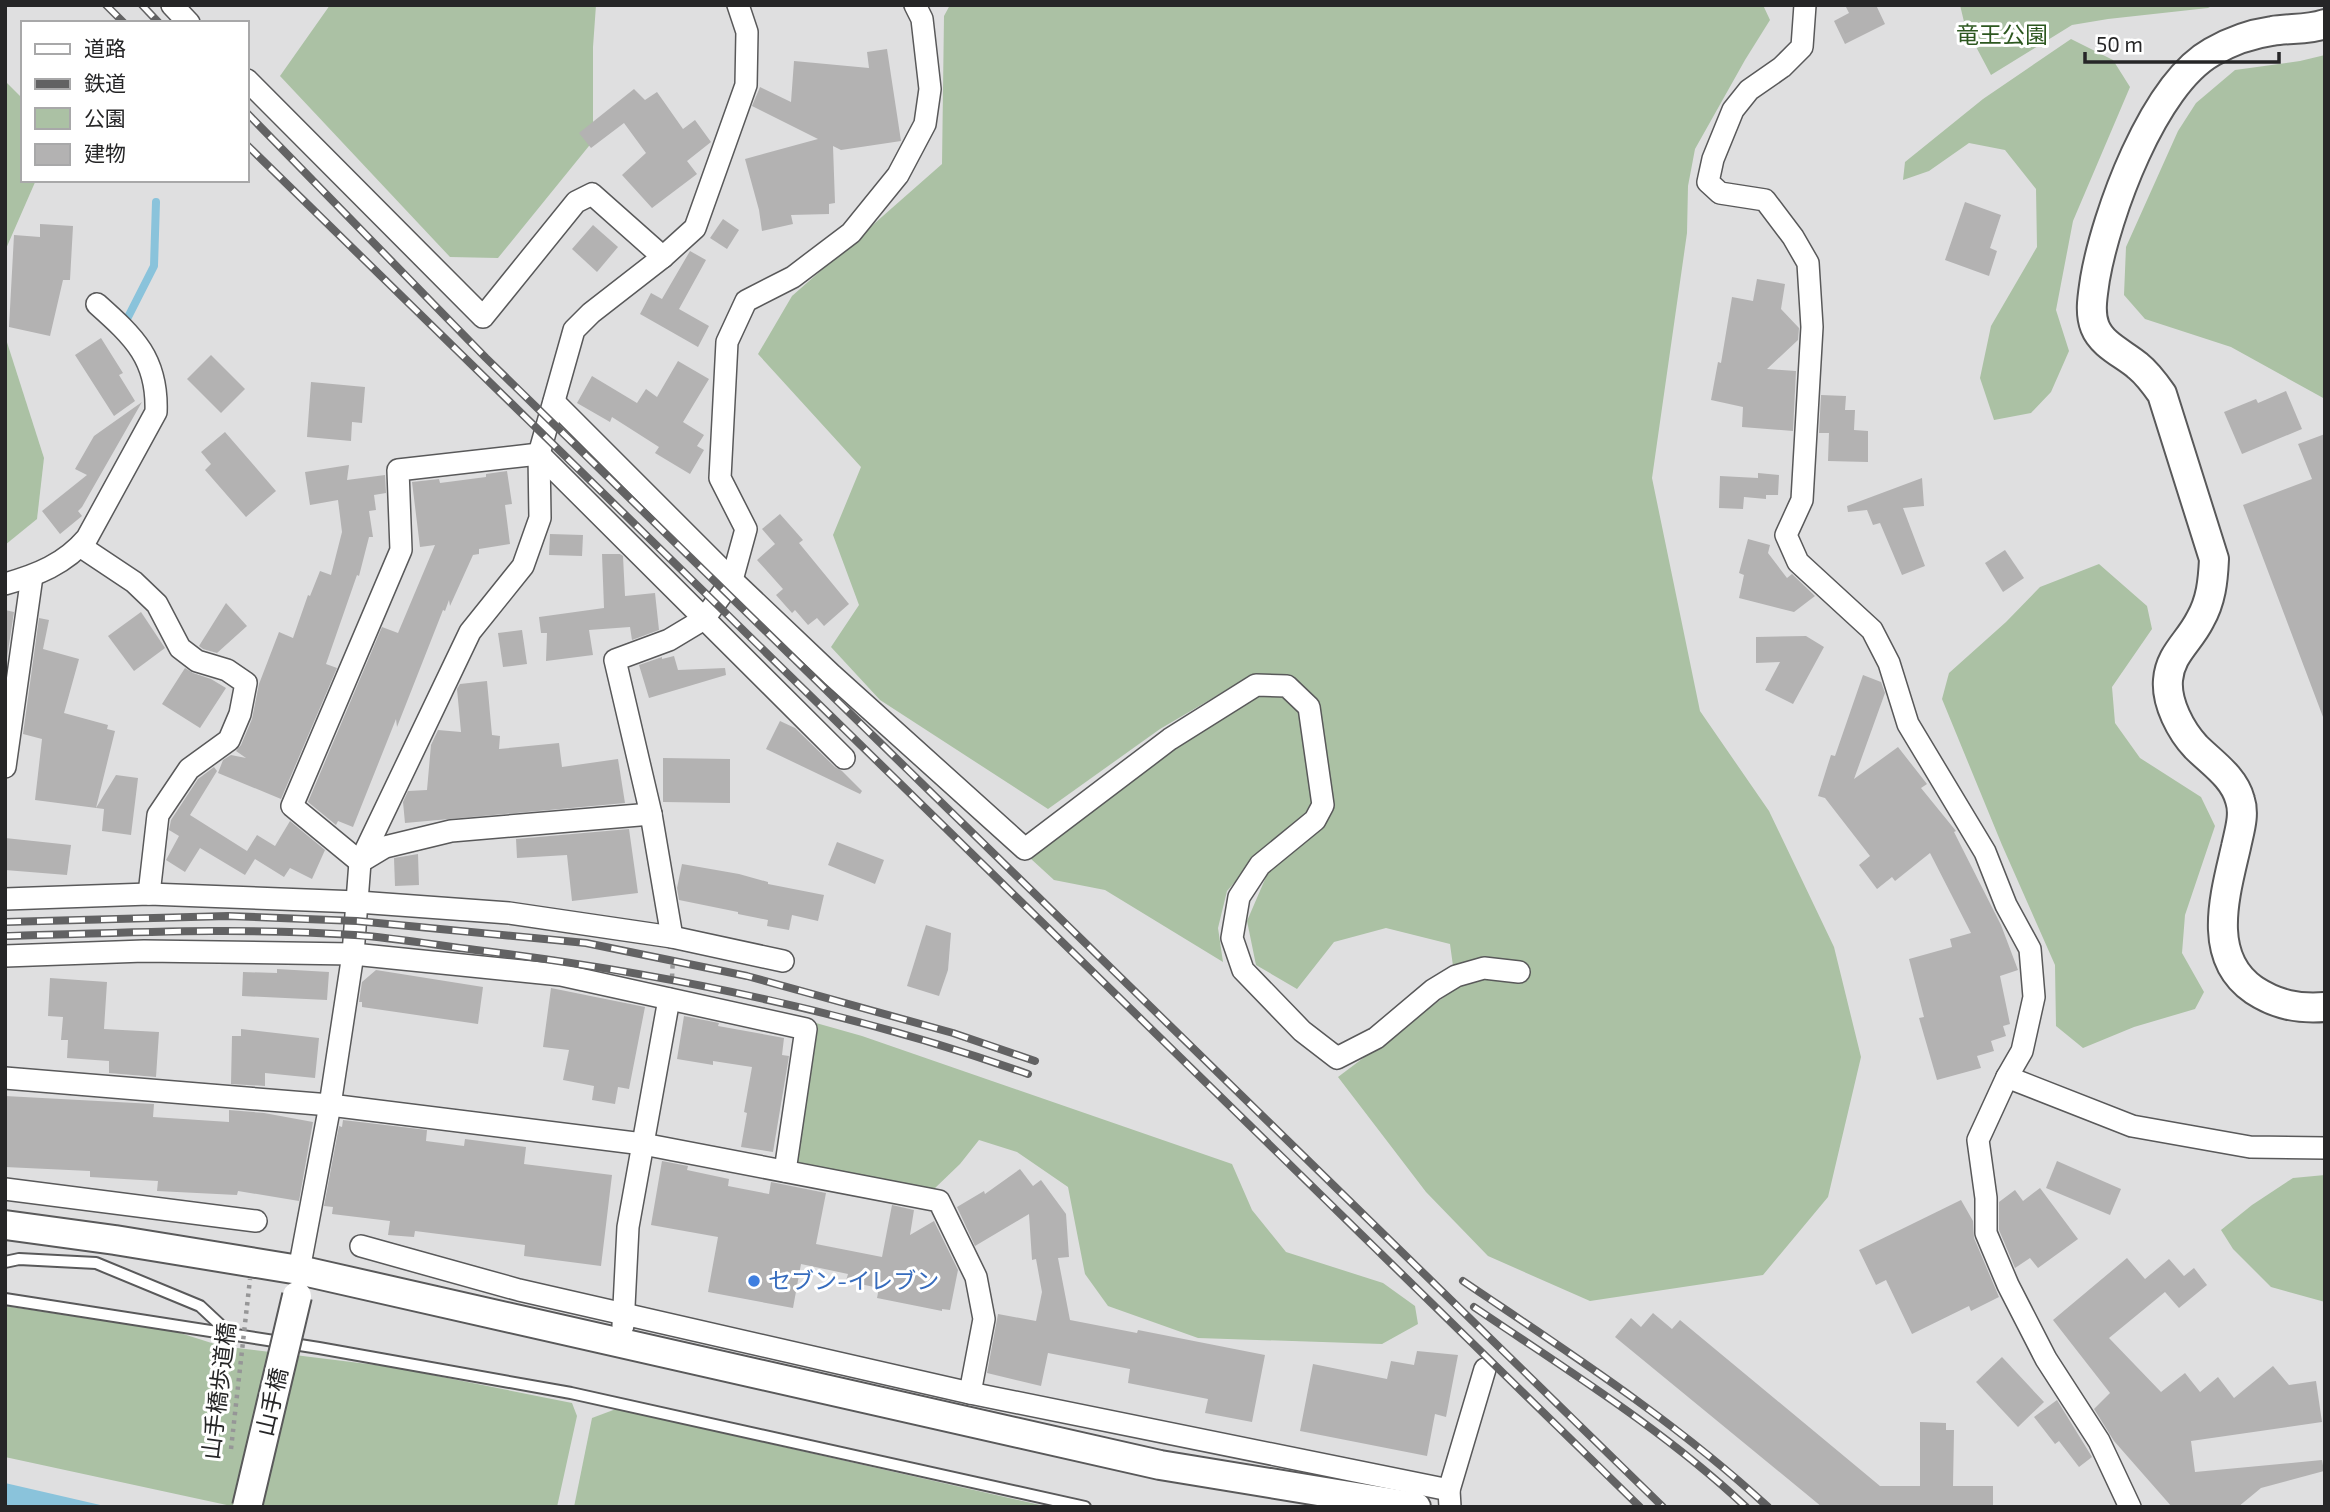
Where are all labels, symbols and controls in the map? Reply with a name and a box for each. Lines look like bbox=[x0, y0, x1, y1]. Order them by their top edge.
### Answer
park label: 竜王公園 bbox=[1956, 20, 2048, 48]
legend bbox=[21, 21, 248, 182]
scale bar bbox=[2085, 21, 2279, 65]
text: 50 m bbox=[2096, 31, 2143, 56]
text: 道路 bbox=[84, 35, 126, 60]
text: 鉄道 bbox=[84, 70, 126, 95]
text: 公園 bbox=[84, 105, 126, 130]
text: 建物 bbox=[84, 140, 126, 165]
place label: セブン-イレブン bbox=[768, 1266, 939, 1294]
marker: セブン-イレブン bbox=[746, 1273, 762, 1289]
street label: 山手橋歩道橋 bbox=[196, 1321, 240, 1461]
street label: 山手橋 bbox=[250, 1365, 292, 1439]

